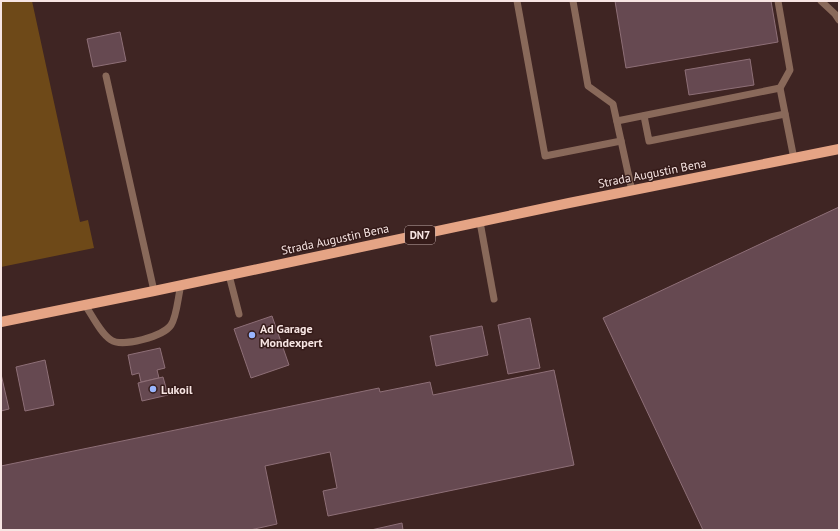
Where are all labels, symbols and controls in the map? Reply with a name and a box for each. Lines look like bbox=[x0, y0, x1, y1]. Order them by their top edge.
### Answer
street label: Strada Augustin Bena bbox=[597, 155, 707, 191]
street label: Strada Augustin Bena bbox=[280, 220, 390, 258]
road number: DN7 bbox=[405, 226, 435, 244]
place label: Ad Garage Mondexpert bbox=[260, 321, 323, 350]
marker: Ad Garage Mondexpert bbox=[247, 330, 257, 340]
place label: Lukoil bbox=[161, 382, 193, 397]
marker: Lukoil bbox=[148, 384, 158, 394]

